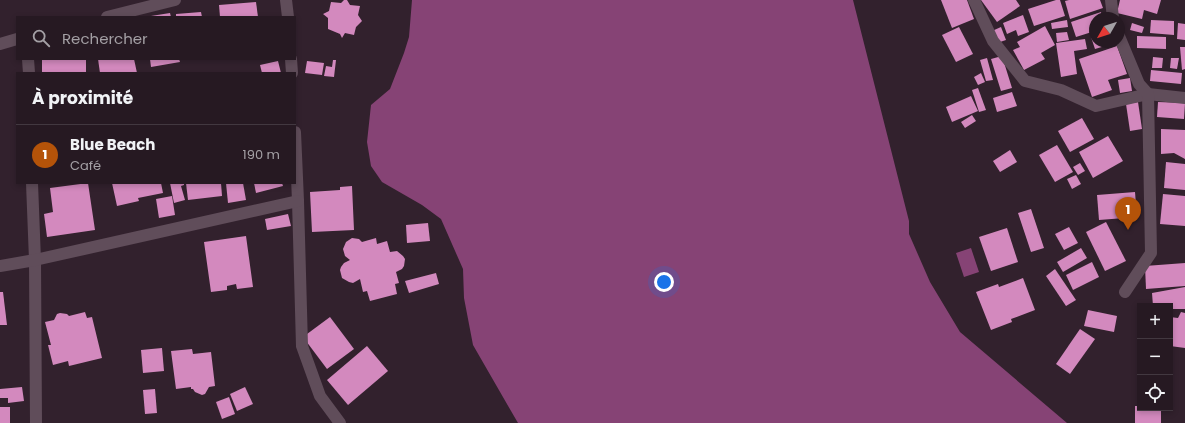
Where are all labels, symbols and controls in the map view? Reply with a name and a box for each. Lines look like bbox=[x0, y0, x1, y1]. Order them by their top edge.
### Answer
north arrow bbox=[1089, 12, 1125, 48]
search box bbox=[16, 16, 296, 60]
icon: search bbox=[30, 27, 52, 49]
text: Rechercher bbox=[62, 28, 148, 49]
text: À proximité bbox=[32, 86, 133, 110]
text: Blue Beach bbox=[70, 134, 155, 155]
text: 1 bbox=[43, 145, 47, 164]
text: 190 m bbox=[243, 145, 280, 164]
text: Café bbox=[70, 156, 101, 175]
pin: 1 bbox=[1115, 197, 1141, 230]
your location bbox=[654, 272, 674, 292]
map controls bbox=[1137, 303, 1173, 411]
button: + bbox=[1137, 303, 1173, 339]
button: − bbox=[1137, 339, 1173, 375]
button: locate bbox=[1137, 375, 1173, 411]

